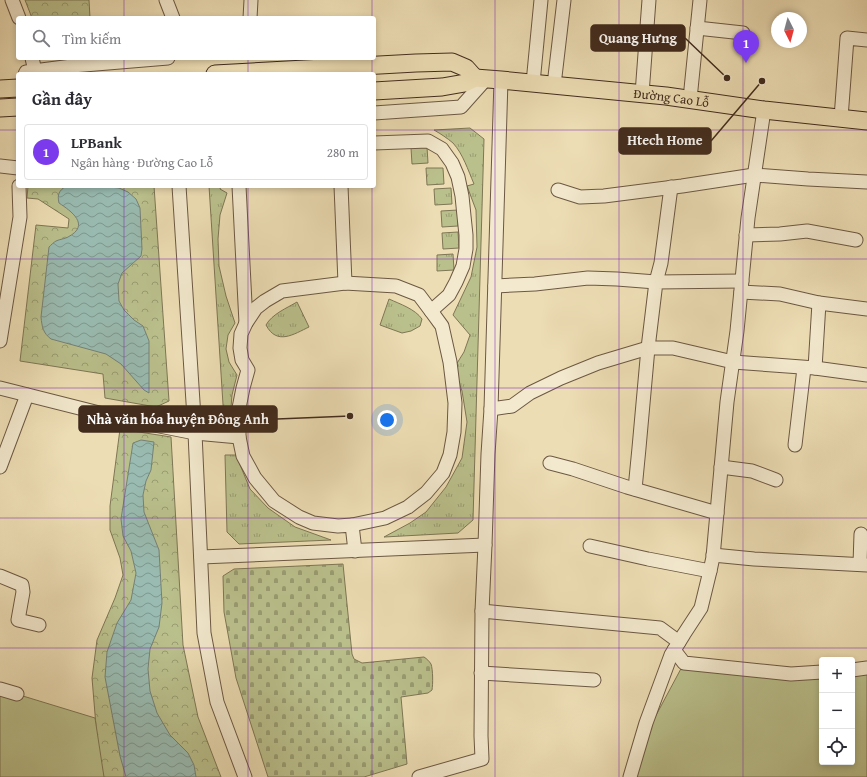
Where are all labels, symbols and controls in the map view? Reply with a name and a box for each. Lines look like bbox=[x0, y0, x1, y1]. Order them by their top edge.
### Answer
north arrow bbox=[771, 12, 807, 48]
search box bbox=[16, 16, 376, 60]
callout: Quang Hưng bbox=[591, 25, 685, 51]
icon: search bbox=[30, 27, 52, 49]
text: Tìm kiếm bbox=[62, 28, 121, 49]
text: Quang Hưng bbox=[599, 28, 678, 48]
pin: 1 bbox=[733, 30, 759, 63]
street label: Đường Cao Lỗ bbox=[633, 83, 711, 112]
text: Gần đây bbox=[32, 86, 92, 111]
callout: Htech Home bbox=[619, 128, 711, 154]
text: Htech Home bbox=[627, 130, 703, 150]
text: LPBank bbox=[71, 132, 122, 153]
text: 1 bbox=[43, 143, 49, 162]
text: 280 m bbox=[327, 143, 359, 162]
text: Ngân hàng · Đường Cao Lỗ bbox=[71, 153, 213, 172]
callout: Nhà văn hóa huyện Đông Anh bbox=[79, 406, 277, 432]
text: Nhà văn hóa huyện Đông Anh bbox=[87, 409, 270, 429]
your location bbox=[377, 410, 397, 430]
map controls bbox=[819, 657, 855, 765]
button: + bbox=[819, 657, 855, 693]
button: − bbox=[819, 693, 855, 729]
button: locate bbox=[819, 729, 855, 765]

